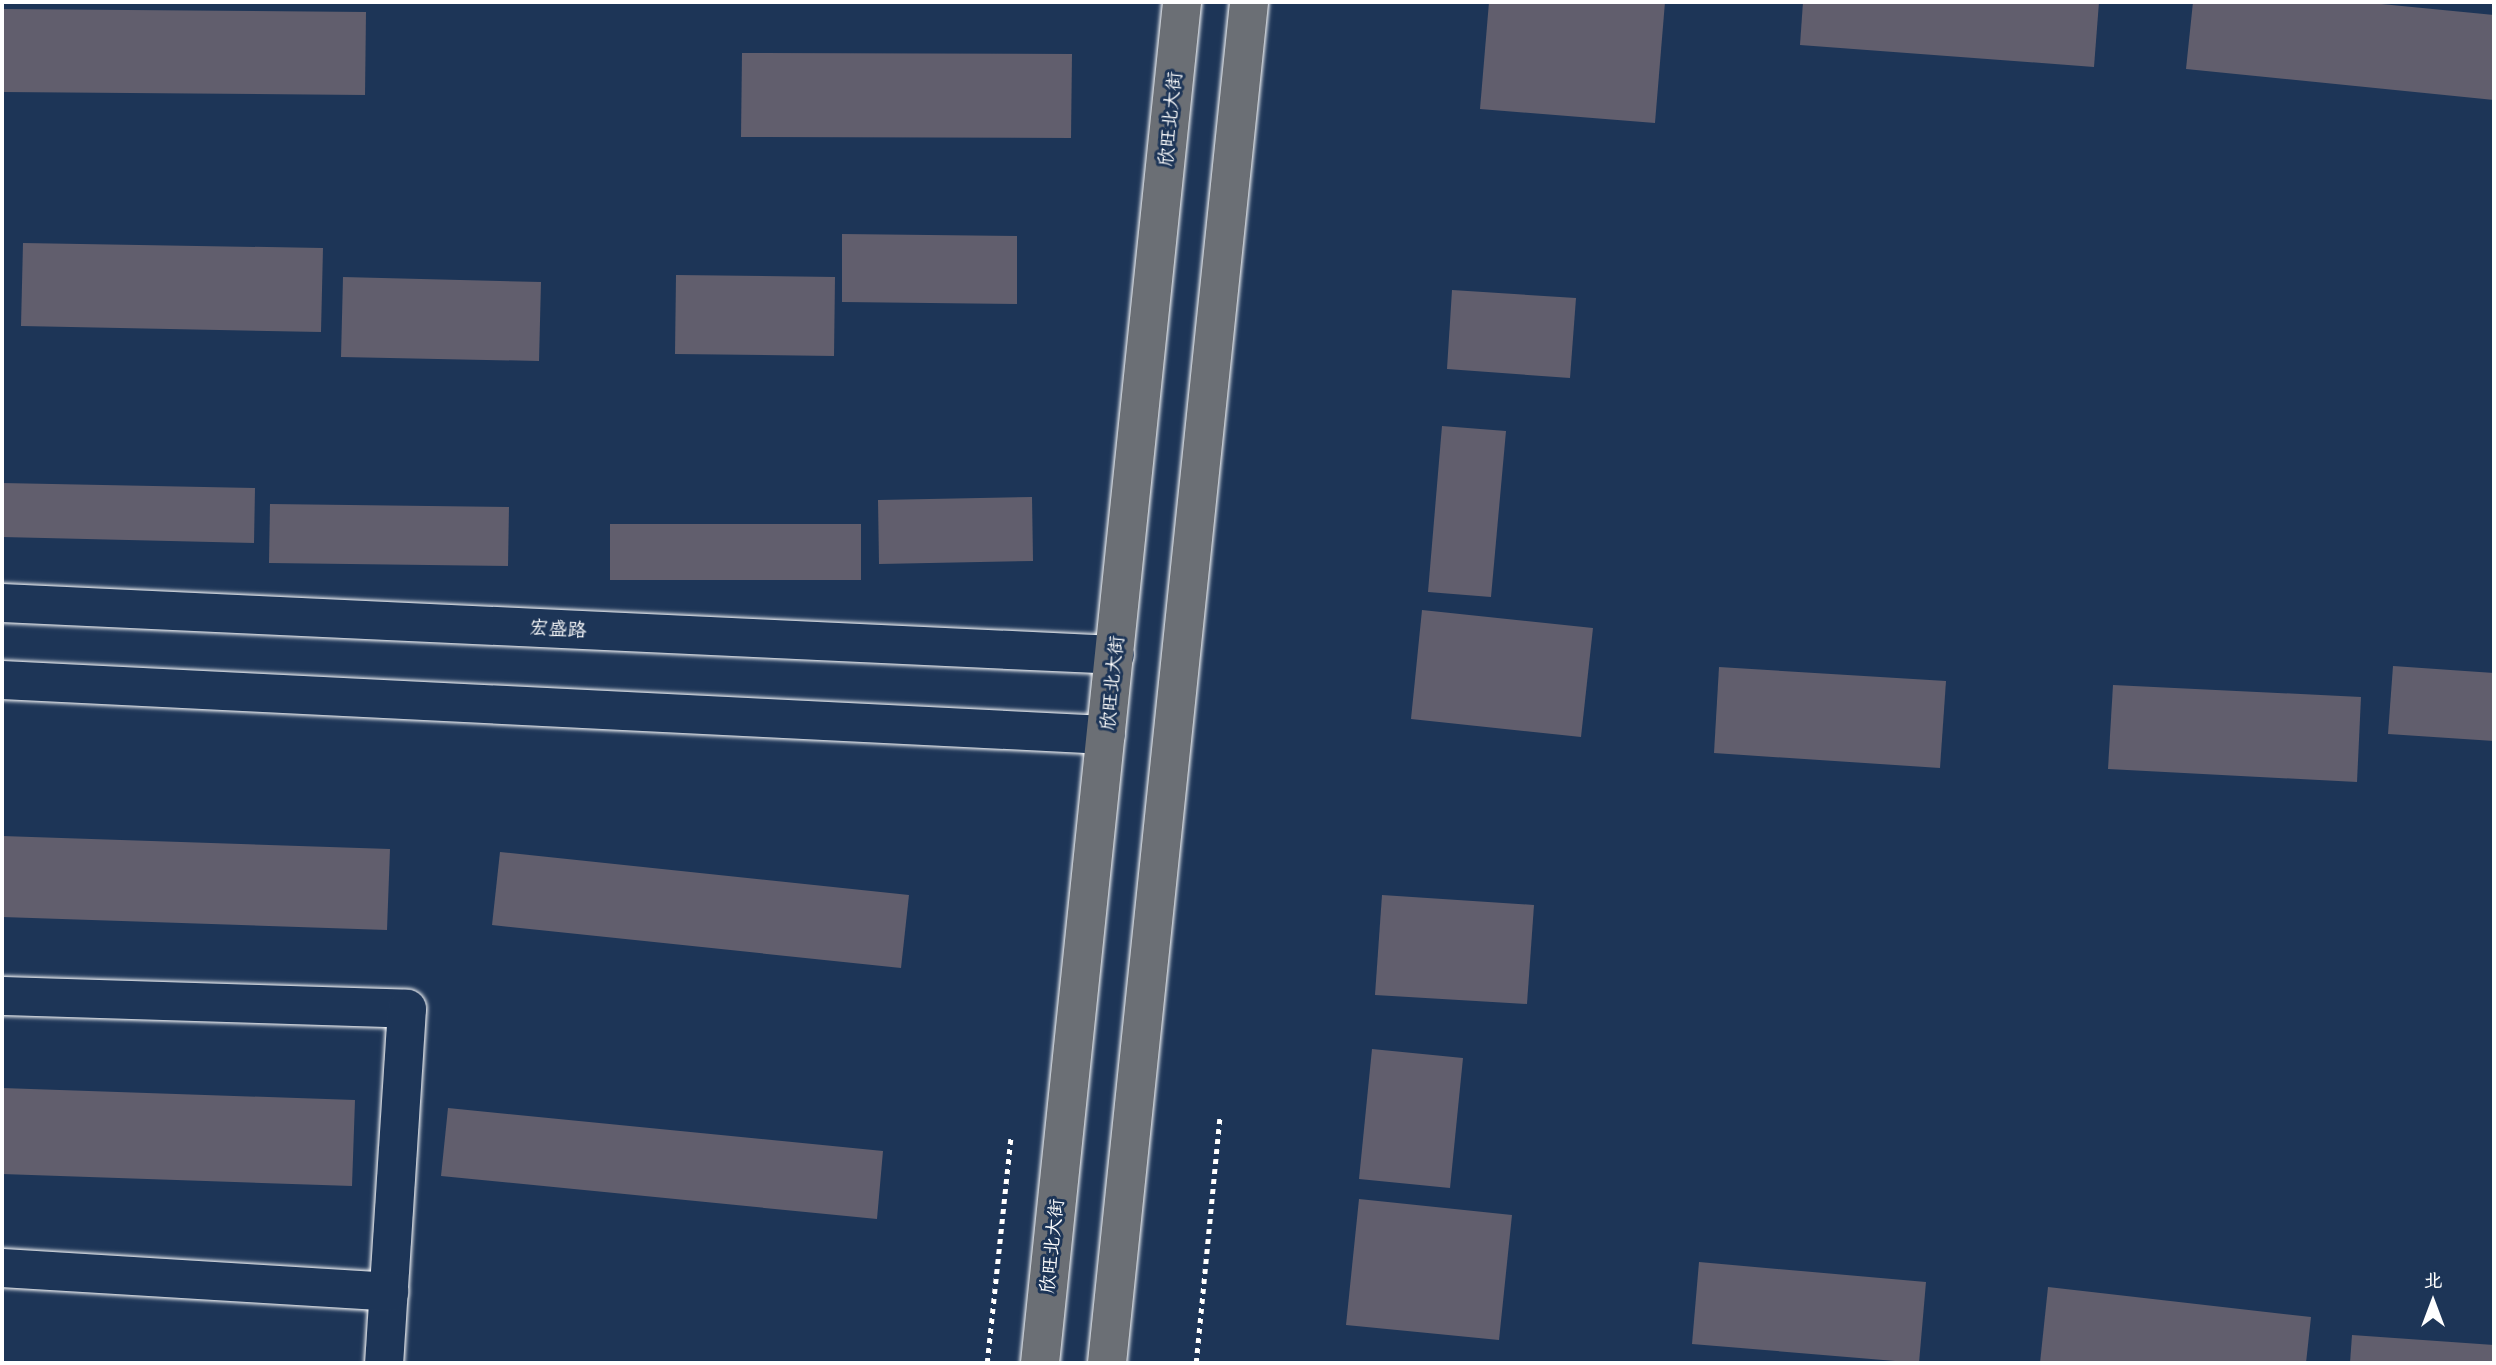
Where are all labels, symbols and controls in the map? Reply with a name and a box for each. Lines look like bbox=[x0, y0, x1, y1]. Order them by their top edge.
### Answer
street label: 欣旺北大街 bbox=[1154, 71, 1186, 167]
street label: 宏盛路 bbox=[529, 616, 587, 642]
street label: 欣旺北大街 bbox=[1096, 635, 1128, 731]
street label: 欣旺北大街 bbox=[1036, 1198, 1068, 1294]
north arrow bbox=[2398, 1267, 2468, 1337]
text: 北 bbox=[2423, 1268, 2443, 1293]

